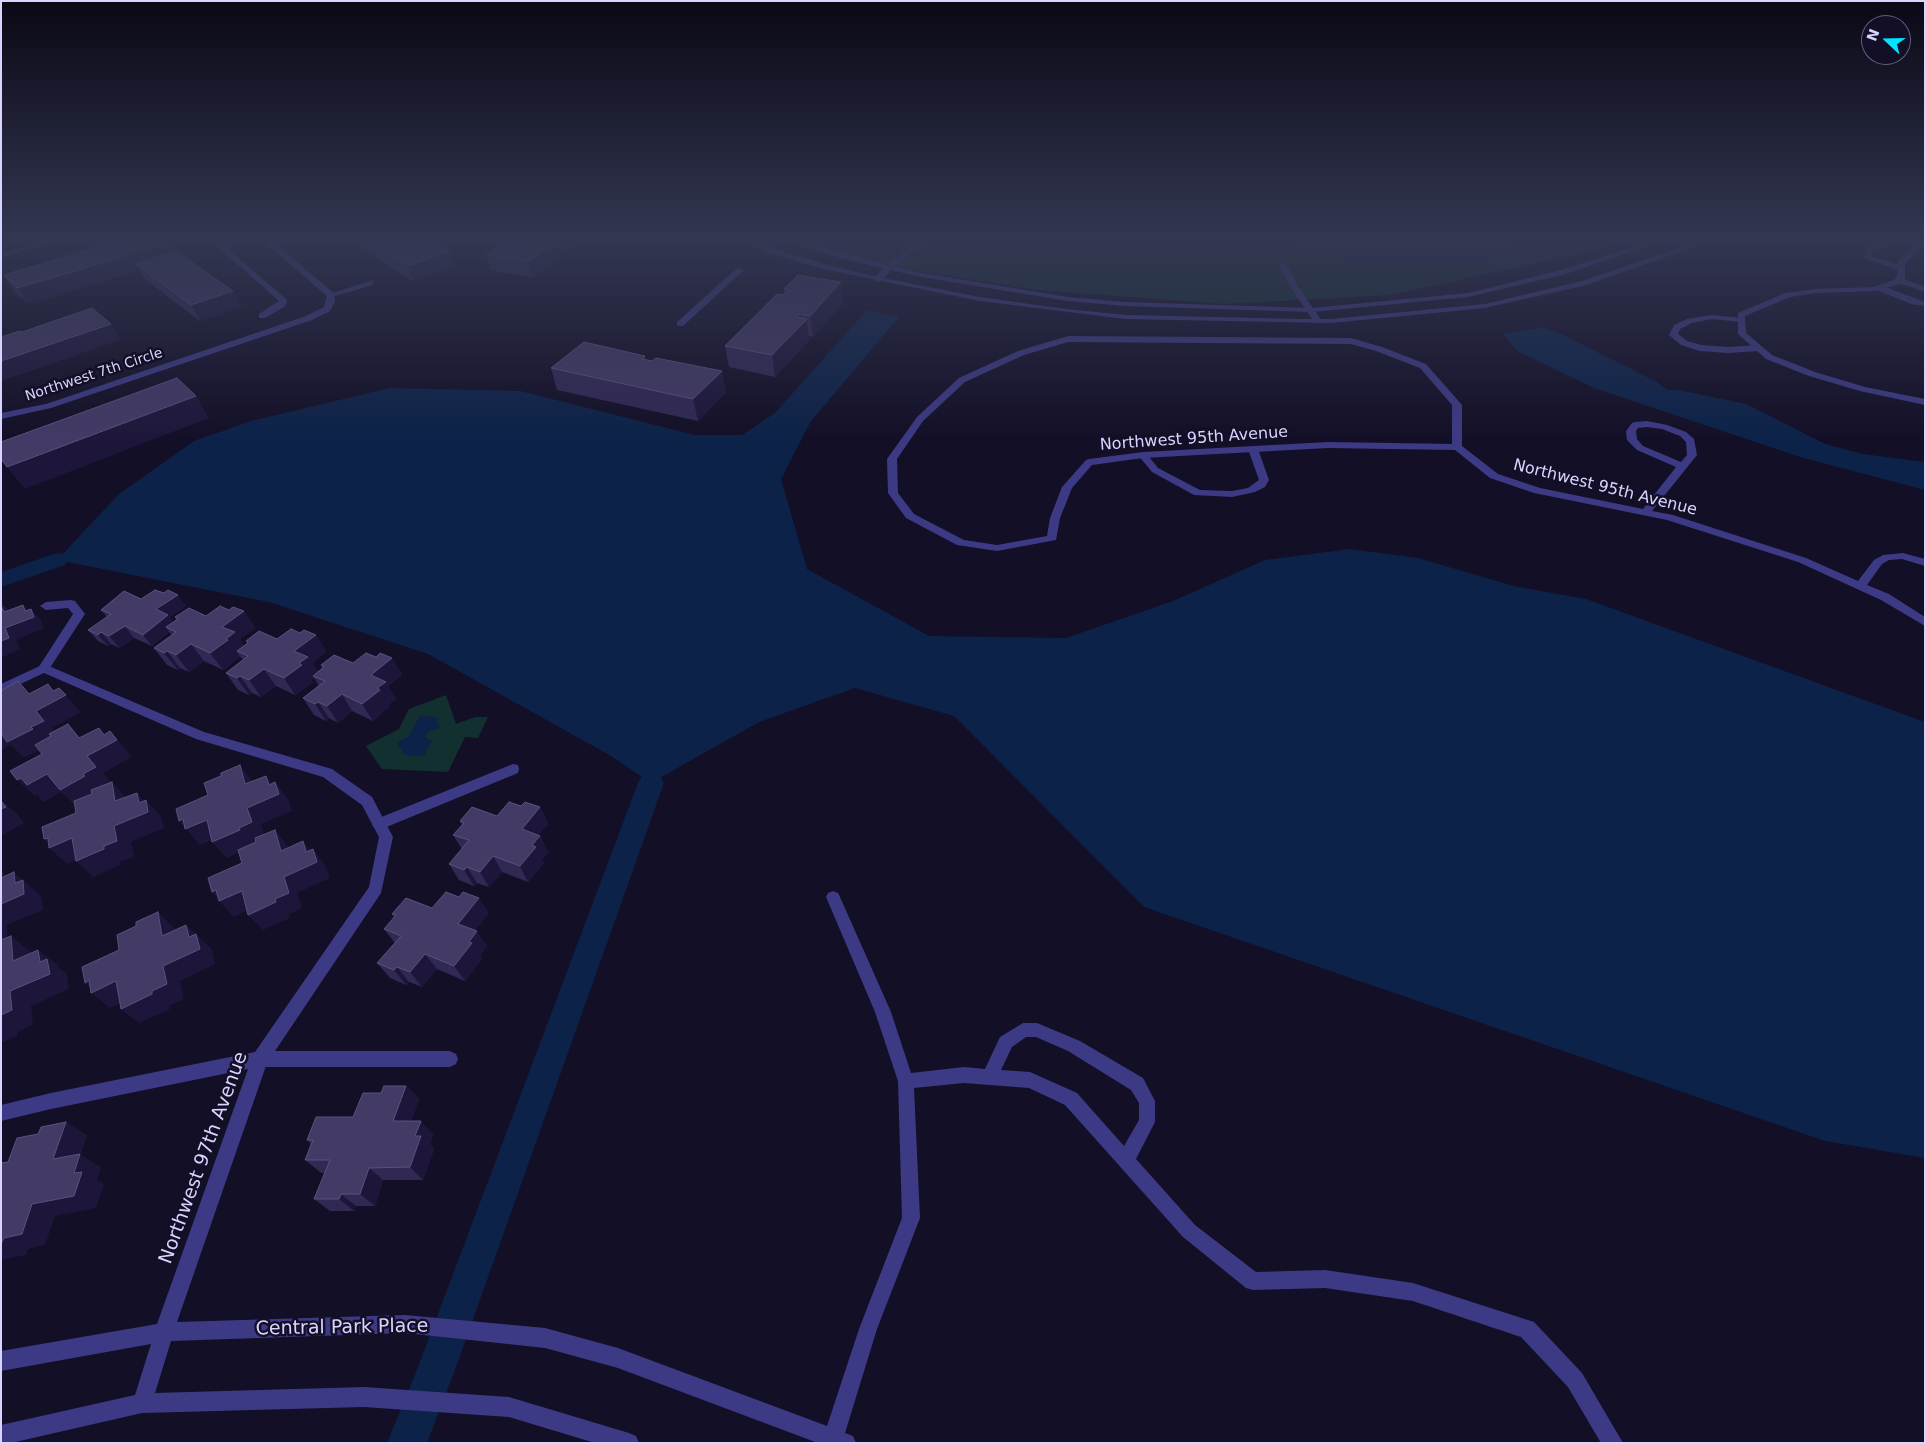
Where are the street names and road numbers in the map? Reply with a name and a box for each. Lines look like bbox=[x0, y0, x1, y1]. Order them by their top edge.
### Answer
street label: Northwest 7th Circle bbox=[23, 345, 165, 405]
street label: Northwest 95th Avenue bbox=[1099, 423, 1289, 455]
street label: Northwest 95th Avenue bbox=[1511, 456, 1699, 520]
street label: Northwest 97th Avenue bbox=[155, 1049, 253, 1267]
street label: Central Park Place bbox=[255, 1315, 429, 1341]

